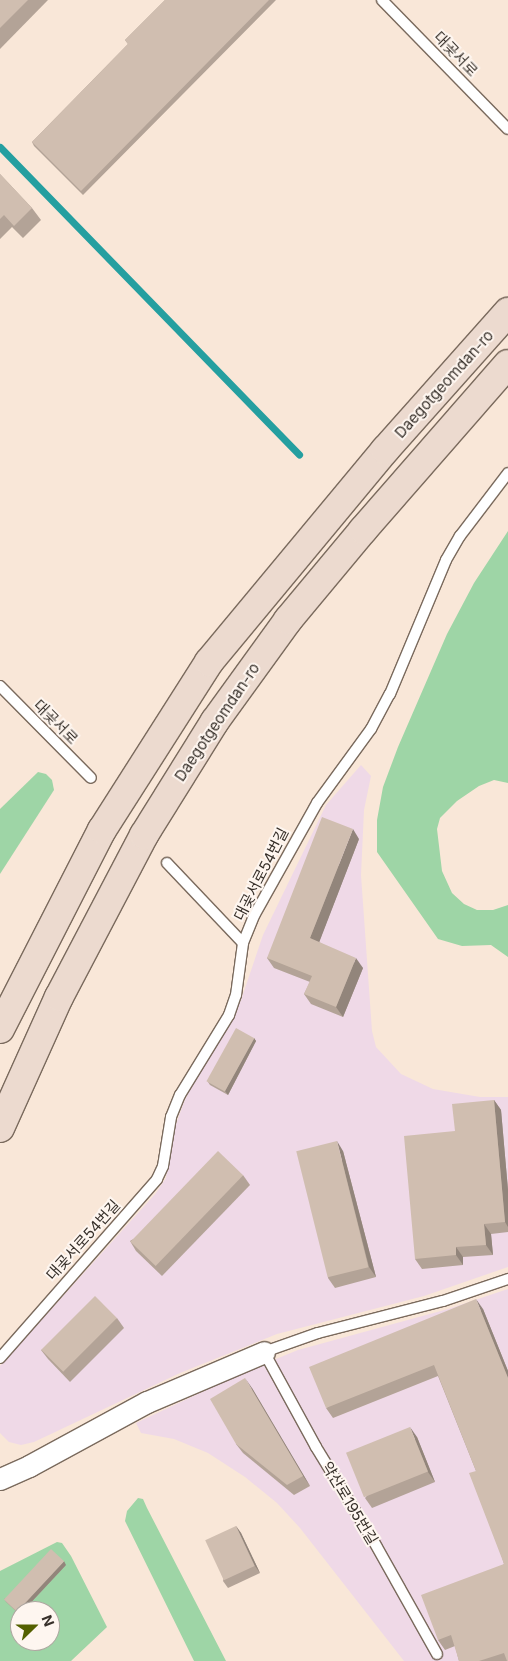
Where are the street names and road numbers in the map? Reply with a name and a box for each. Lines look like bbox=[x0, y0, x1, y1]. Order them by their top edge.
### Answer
street label: 대곶서로 bbox=[430, 28, 482, 80]
street label: Daegotgeomdan-ro bbox=[391, 326, 497, 442]
street label: Daegotgeomdan-ro bbox=[171, 659, 263, 785]
street label: 대곶서로 bbox=[30, 696, 82, 748]
street label: 대곶서로54번길 bbox=[230, 825, 292, 923]
street label: 대곶서로54번길 bbox=[42, 1196, 124, 1284]
street label: 약산로195번길 bbox=[318, 1458, 382, 1548]

